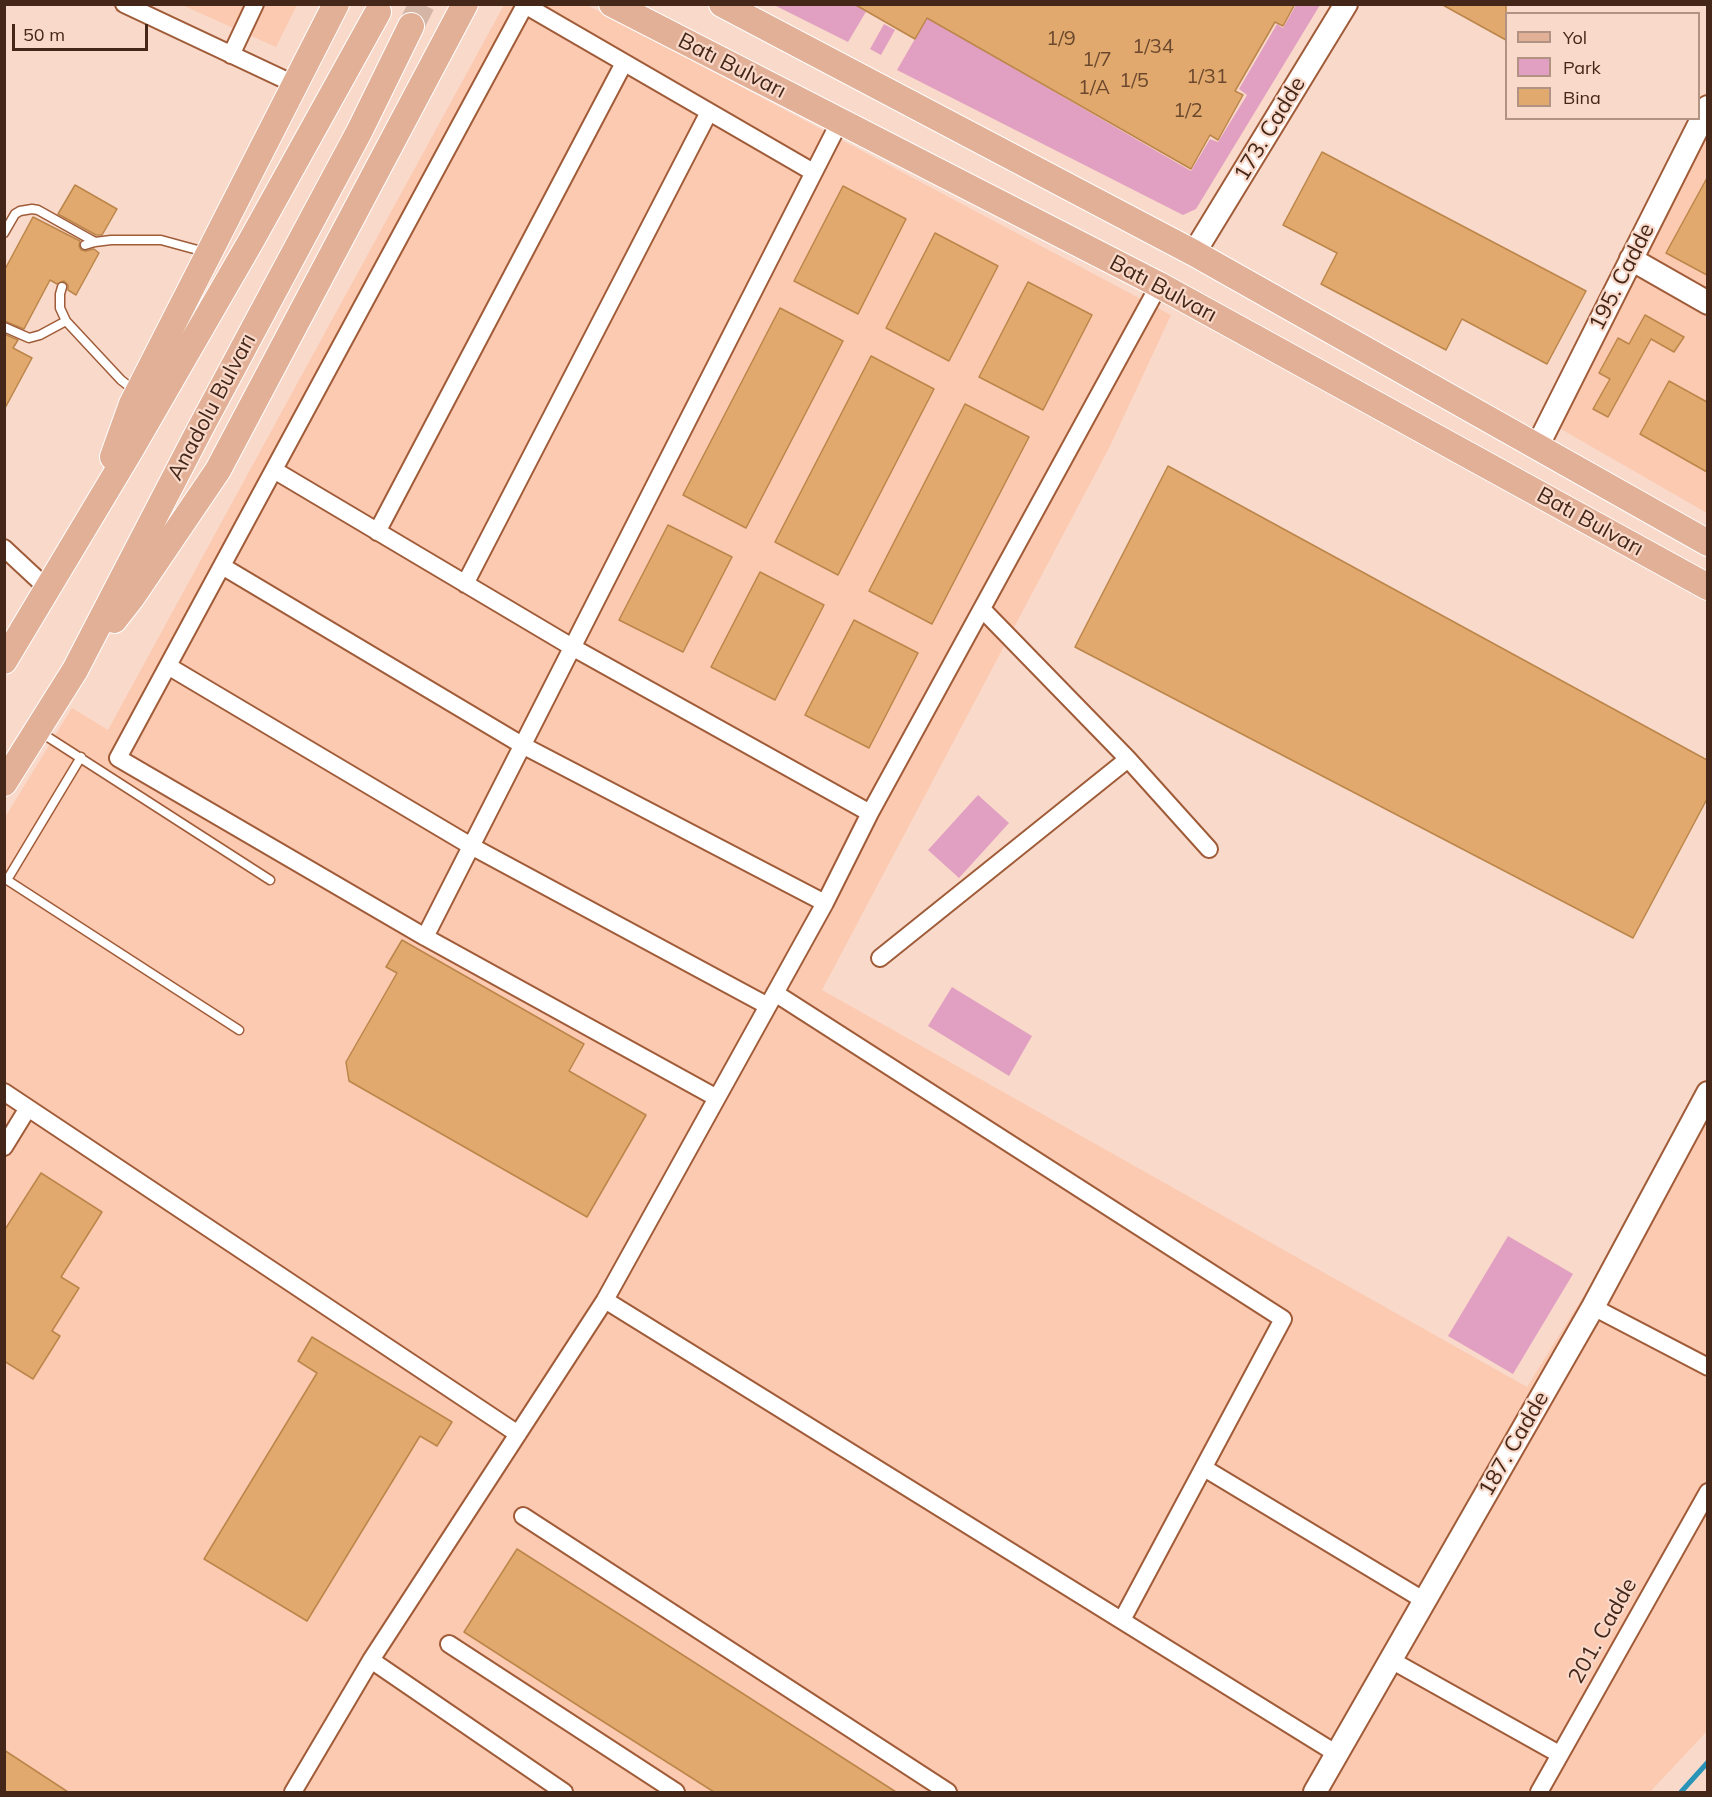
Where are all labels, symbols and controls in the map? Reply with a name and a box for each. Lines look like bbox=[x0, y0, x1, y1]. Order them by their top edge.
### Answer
scale bar bbox=[15, 12, 152, 50]
legend bbox=[1505, 12, 1700, 120]
text: 50 m bbox=[23, 23, 65, 46]
text: Yol bbox=[1563, 26, 1587, 49]
house number: 1/9 bbox=[1046, 27, 1076, 51]
street label: Batı Bulvarı bbox=[674, 28, 790, 104]
house number: 1/34 bbox=[1132, 35, 1174, 59]
house number: 1/7 bbox=[1082, 48, 1112, 72]
text: Park bbox=[1563, 56, 1601, 79]
house number: 1/31 bbox=[1186, 65, 1228, 89]
house number: 1/5 bbox=[1119, 69, 1149, 93]
street label: 173. Cadde bbox=[1229, 72, 1311, 186]
house number: 1/A bbox=[1078, 76, 1110, 100]
text: Bina bbox=[1563, 86, 1601, 109]
house number: 1/2 bbox=[1173, 99, 1203, 123]
street label: 195. Cadde bbox=[1584, 219, 1660, 335]
street label: Batı Bulvarı bbox=[1105, 250, 1221, 328]
street label: Anadolu Bulvarı bbox=[162, 329, 262, 485]
street label: Batı Bulvarı bbox=[1532, 482, 1648, 562]
street label: 187. Cadde bbox=[1473, 1387, 1555, 1501]
street label: 201. Cadde bbox=[1563, 1574, 1643, 1688]

